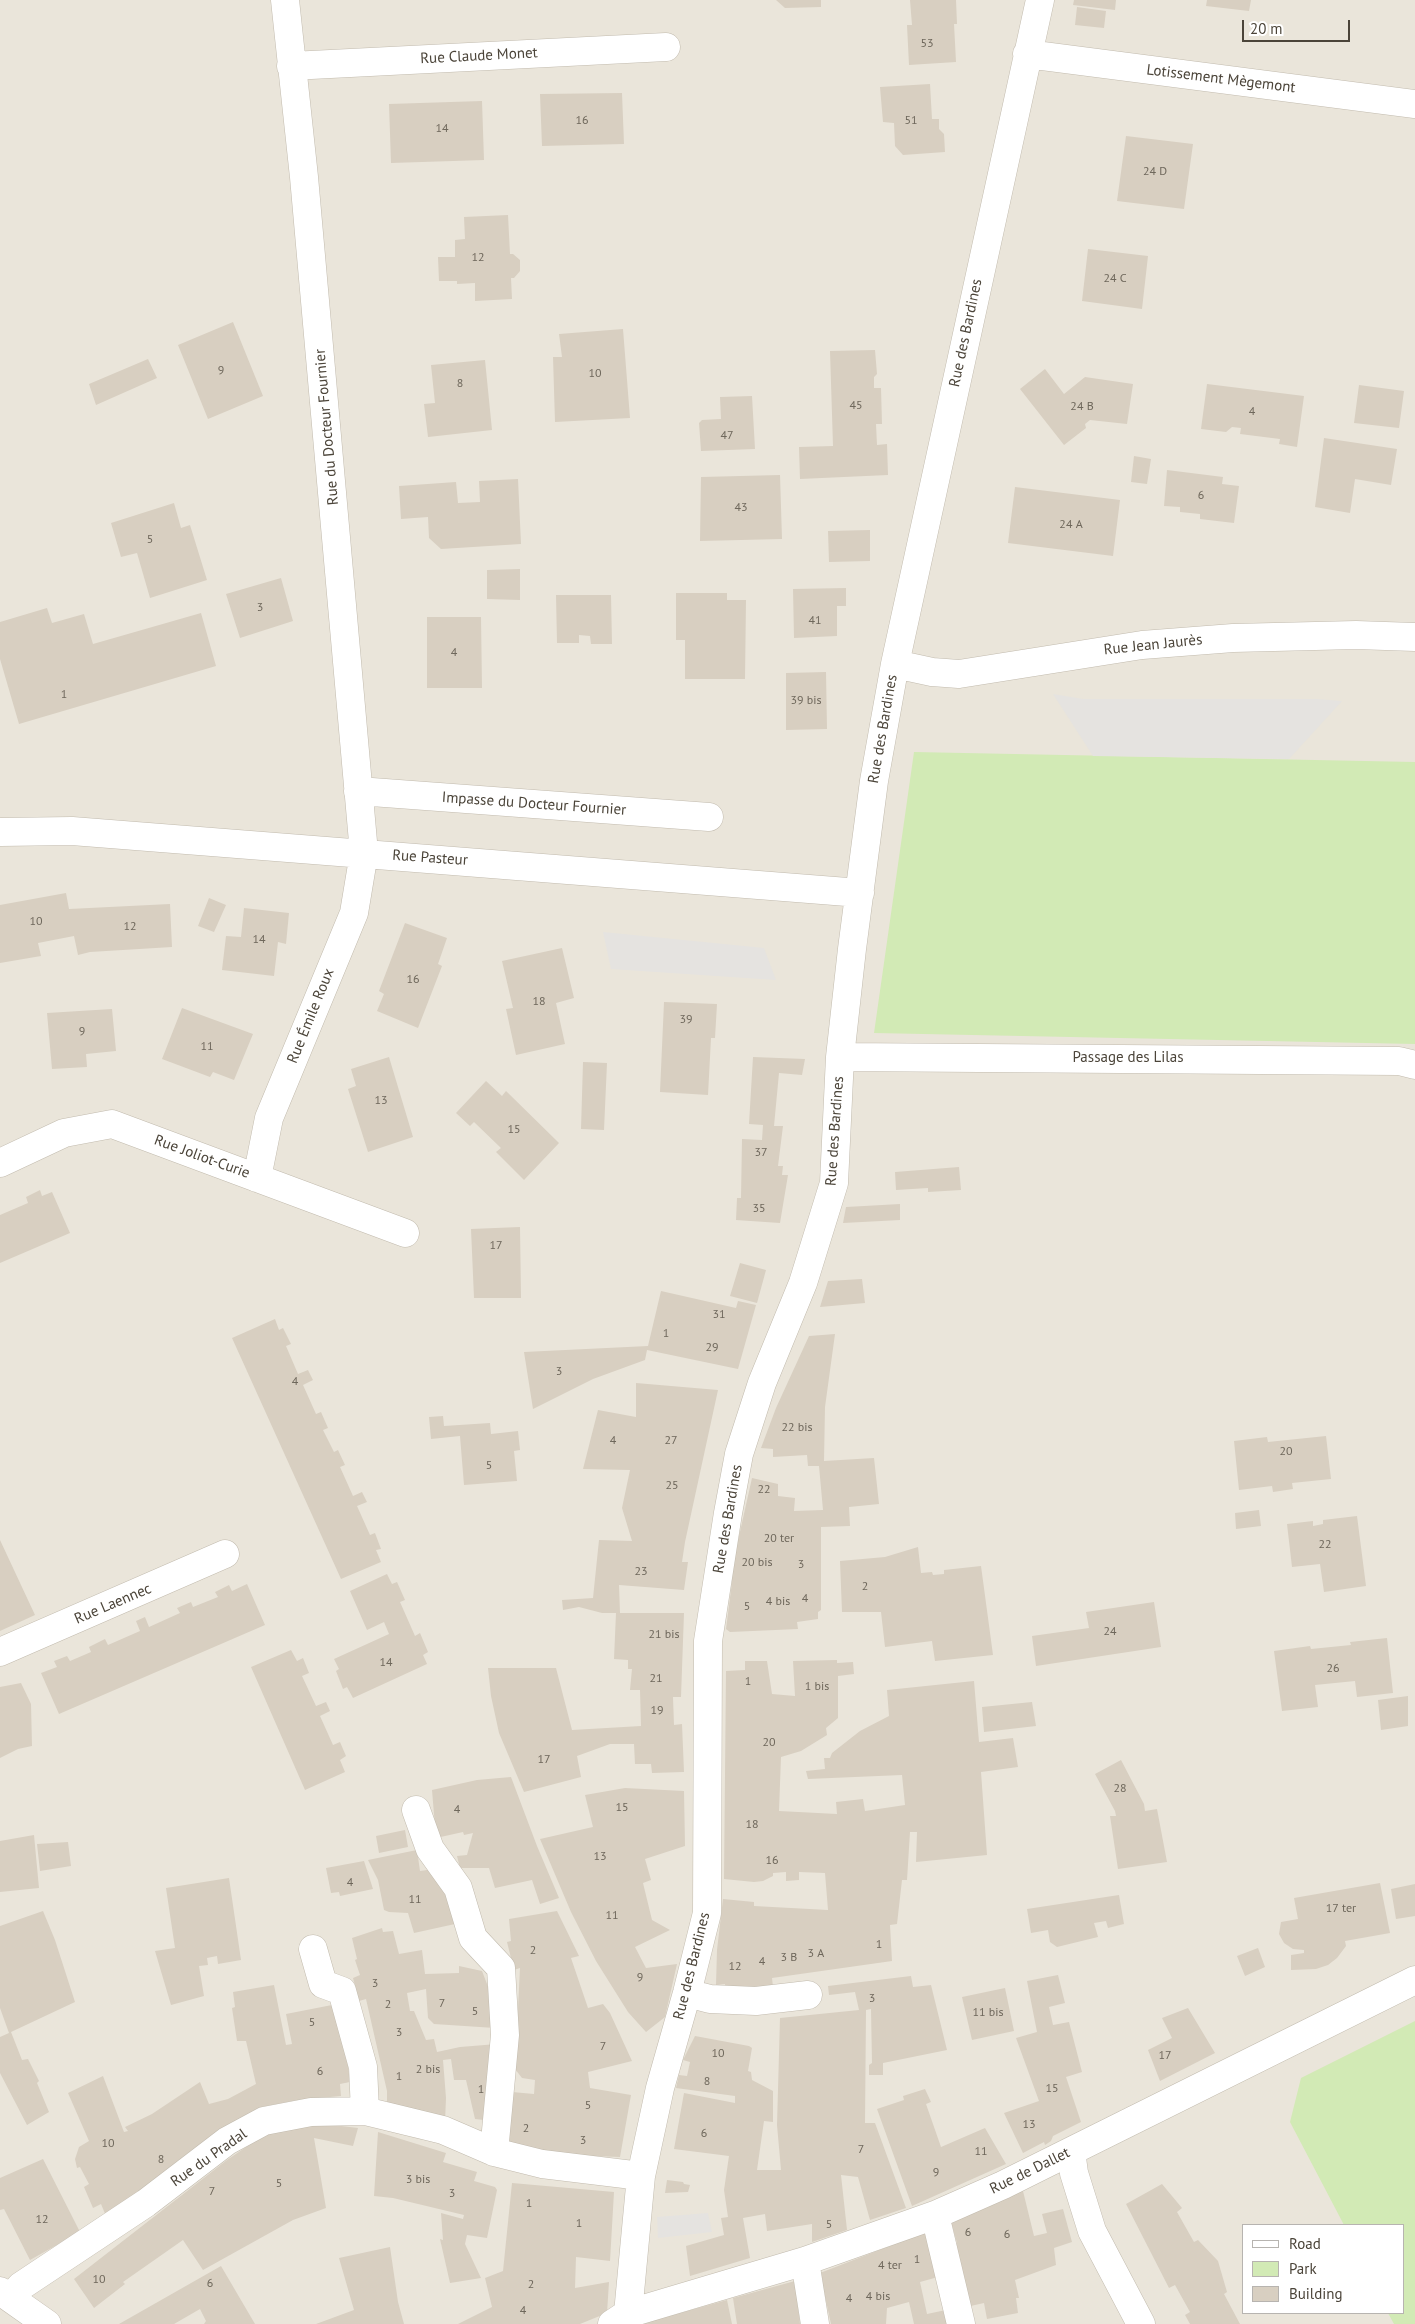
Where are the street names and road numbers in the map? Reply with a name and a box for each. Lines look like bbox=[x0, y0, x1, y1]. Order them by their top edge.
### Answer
street label: Rue Claude Monet bbox=[420, 44, 538, 68]
street label: Lotissement Mègemont bbox=[1146, 61, 1296, 97]
street label: Rue des Bardines bbox=[946, 277, 986, 389]
street label: Rue du Docteur Fournier bbox=[311, 348, 343, 506]
street label: Rue Jean Jaurès bbox=[1103, 631, 1203, 659]
street label: Rue des Bardines bbox=[865, 673, 901, 785]
street label: Impasse du Docteur Fournier bbox=[441, 789, 627, 819]
street label: Rue Pasteur bbox=[392, 846, 468, 870]
street label: Rue Émile Roux bbox=[284, 966, 338, 1066]
street label: Passage des Lilas bbox=[1073, 1049, 1183, 1067]
street label: Rue des Bardines bbox=[822, 1075, 848, 1187]
street label: Rue Joliot-Curie bbox=[152, 1131, 252, 1183]
street label: Rue des Bardines bbox=[710, 1463, 746, 1575]
street label: Rue Laennec bbox=[72, 1580, 154, 1628]
street label: Rue des Bardines bbox=[670, 1910, 714, 2022]
street label: Rue du Pradal bbox=[167, 2125, 251, 2191]
street label: Rue de Dallet bbox=[987, 2144, 1073, 2198]

